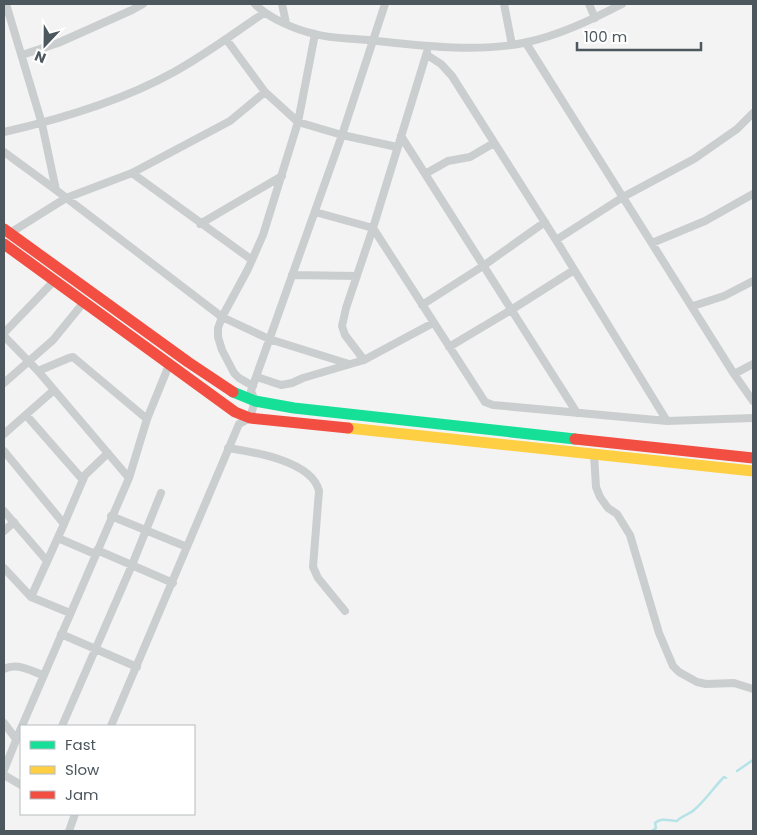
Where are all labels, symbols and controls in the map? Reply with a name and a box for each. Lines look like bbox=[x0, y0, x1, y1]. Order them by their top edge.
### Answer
north arrow bbox=[20, 20, 70, 70]
scale bar bbox=[577, 20, 701, 52]
text: 100 m bbox=[584, 26, 627, 47]
text: N bbox=[32, 46, 49, 68]
legend bbox=[20, 725, 195, 815]
text: Fast bbox=[65, 734, 96, 755]
text: Slow bbox=[65, 759, 100, 780]
text: Jam bbox=[65, 784, 99, 805]

